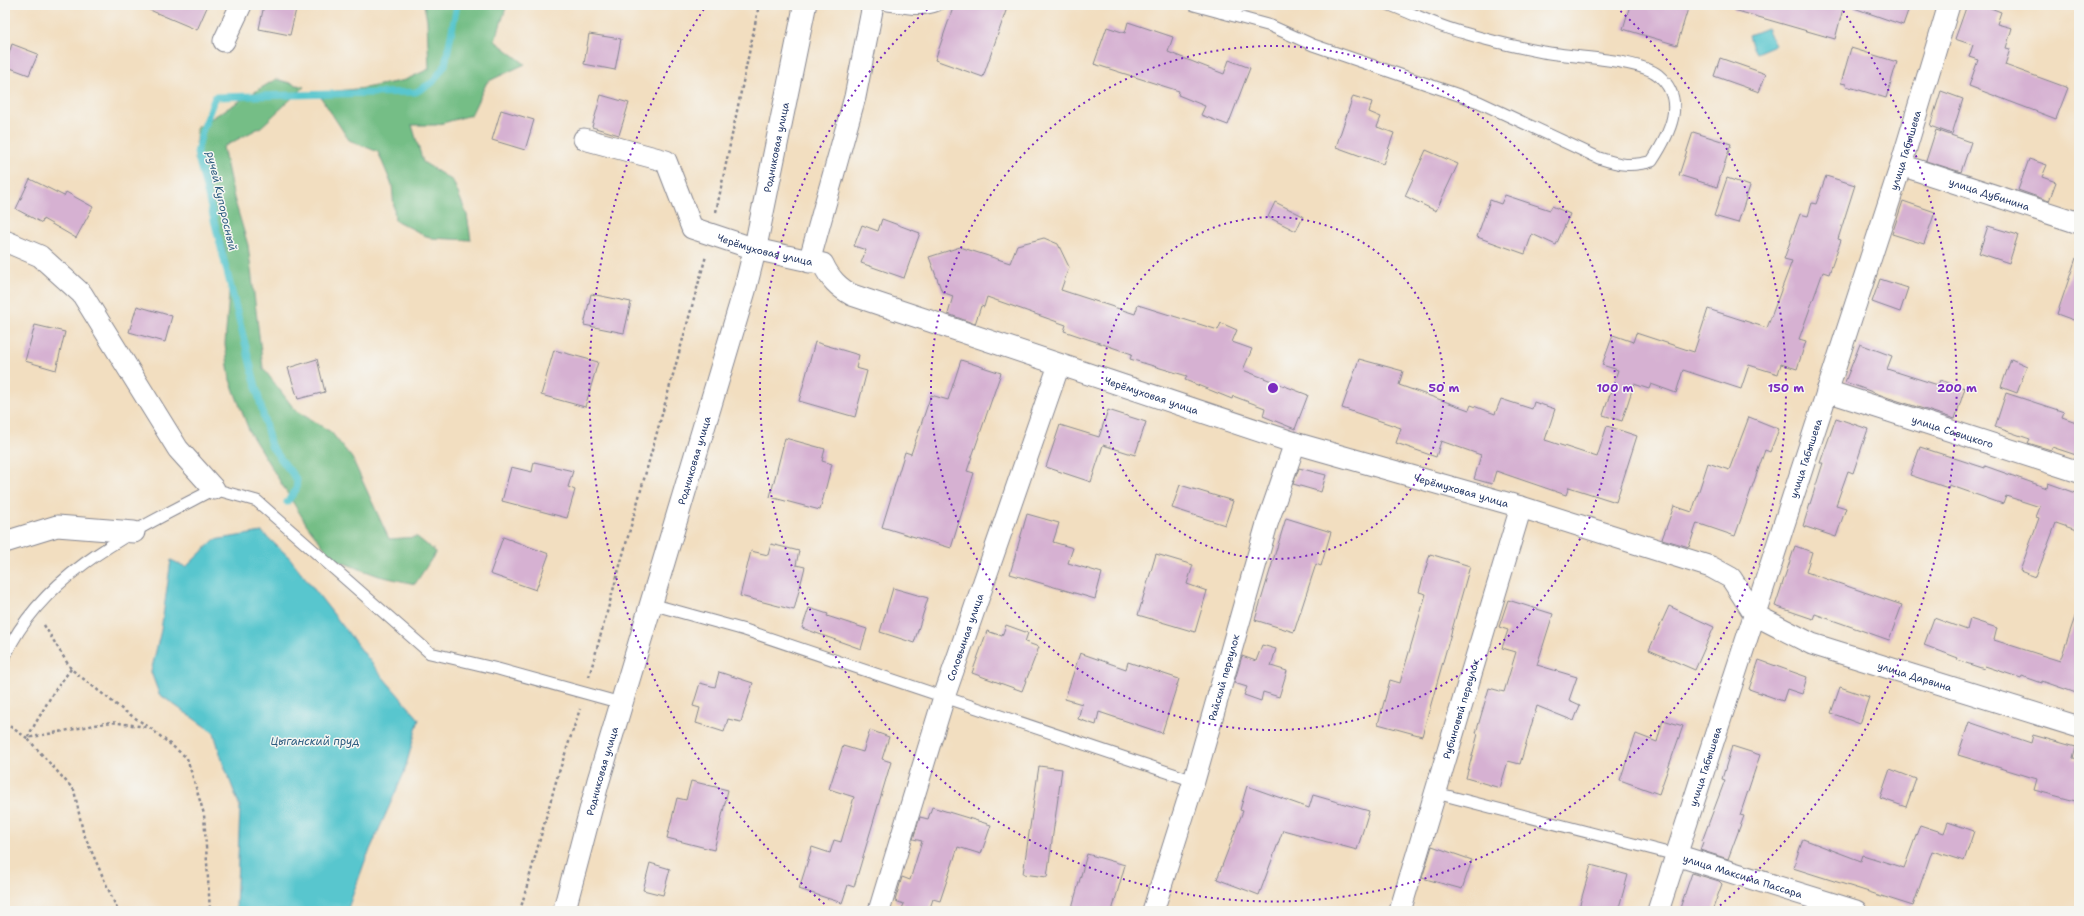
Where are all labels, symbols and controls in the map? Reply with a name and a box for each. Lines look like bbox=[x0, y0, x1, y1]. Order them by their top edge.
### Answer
street label: Родниковая улица bbox=[761, 100, 792, 194]
street label: улица Габышева bbox=[1887, 108, 1924, 192]
water label: ручей Купоросный bbox=[203, 149, 240, 252]
street label: улица Дубинина bbox=[1947, 175, 2032, 214]
street label: Черёмуховая улица bbox=[715, 231, 815, 269]
street label: Черёмуховая улица bbox=[1103, 374, 1201, 418]
text: 50 m bbox=[1429, 380, 1460, 396]
text: 100 m bbox=[1597, 380, 1634, 396]
text: 150 m bbox=[1768, 380, 1804, 396]
text: 200 m bbox=[1937, 380, 1977, 396]
centre of rings bbox=[1266, 381, 1280, 395]
street label: улица Савицкого bbox=[1910, 413, 1995, 451]
street label: Родниковая улица bbox=[675, 414, 714, 506]
street label: улица Габышева bbox=[1787, 416, 1825, 500]
street label: Черёмуховая улица bbox=[1412, 471, 1511, 510]
street label: Соловьиная улица bbox=[944, 591, 987, 683]
street label: Райский переулок bbox=[1205, 632, 1243, 722]
street label: Рубиновый переулок bbox=[1440, 657, 1482, 761]
street label: улица Дарвина bbox=[1876, 659, 1954, 694]
street label: улица Габышева bbox=[1687, 724, 1725, 808]
street label: Родниковая улица bbox=[583, 725, 621, 817]
water label: Цыганский пруд bbox=[271, 734, 359, 749]
street label: улица Максима Пассара bbox=[1681, 852, 1805, 901]

